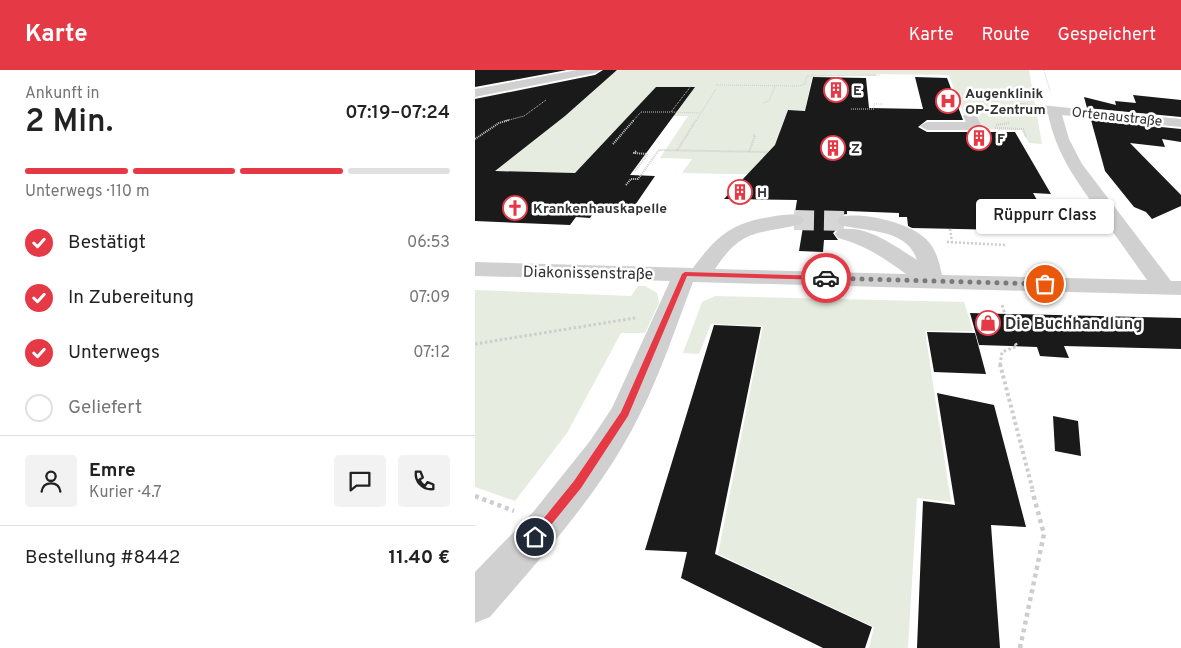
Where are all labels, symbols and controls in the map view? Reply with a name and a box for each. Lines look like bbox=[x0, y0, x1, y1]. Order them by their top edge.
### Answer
text: Karte bbox=[25, 20, 88, 50]
text: Karte bbox=[909, 24, 954, 47]
text: Route bbox=[982, 24, 1030, 47]
text: Gespeichert bbox=[1058, 24, 1156, 47]
building icon: E bbox=[823, 77, 849, 103]
place label: E bbox=[853, 83, 862, 100]
text: Ankunft in bbox=[25, 84, 100, 104]
place label: Augenklinik OP-Zentrum bbox=[965, 86, 1046, 119]
hospital icon: Augenklinik OP-Zentrum bbox=[935, 88, 961, 114]
text: 07:19–07:24 bbox=[345, 101, 450, 125]
text: 2 Min. bbox=[25, 103, 113, 143]
street label: Ortenaustraße bbox=[1071, 104, 1163, 131]
building icon: F bbox=[966, 125, 992, 151]
place label: F bbox=[997, 131, 1005, 148]
building icon: Z bbox=[820, 135, 846, 161]
place label: Z bbox=[851, 141, 860, 158]
building icon: H bbox=[727, 179, 753, 205]
text: Unterwegs · 110 m bbox=[25, 182, 149, 202]
place label: H bbox=[757, 185, 767, 202]
church icon: Krankenhauskapelle bbox=[502, 195, 528, 221]
callout: Rüppurr Class bbox=[976, 199, 1114, 234]
place label: Krankenhauskapelle bbox=[533, 201, 667, 218]
text: Rüppurr Class bbox=[993, 206, 1097, 226]
icon: check bbox=[25, 229, 53, 257]
text: Bestätigt bbox=[68, 231, 146, 255]
text: 06:53 bbox=[407, 233, 450, 253]
courier bbox=[801, 253, 851, 303]
street label: Diakonissenstraße bbox=[523, 263, 653, 285]
pin bbox=[1024, 263, 1066, 305]
icon: car bbox=[812, 264, 840, 292]
icon: bag bbox=[1031, 270, 1059, 298]
icon: check bbox=[25, 284, 53, 312]
text: In Zubereitung bbox=[68, 286, 194, 310]
text: 07:09 bbox=[409, 288, 450, 308]
shop icon: Die Buchhandlung bbox=[975, 310, 1001, 336]
place label: Die Buchhandlung bbox=[1005, 315, 1143, 335]
icon: check bbox=[25, 339, 53, 367]
text: Unterwegs bbox=[68, 341, 160, 365]
text: 07:12 bbox=[413, 343, 450, 363]
text: Geliefert bbox=[68, 396, 142, 420]
button: person bbox=[25, 455, 77, 507]
button: chat bbox=[334, 455, 386, 507]
button: phone bbox=[398, 455, 450, 507]
text: Emre bbox=[89, 459, 136, 483]
text: Kurier · 4.7 bbox=[89, 483, 162, 503]
pin bbox=[514, 516, 556, 558]
icon: home bbox=[521, 523, 549, 551]
text: Bestellung #8442 bbox=[25, 546, 180, 570]
text: 11.40 € bbox=[389, 546, 450, 570]

